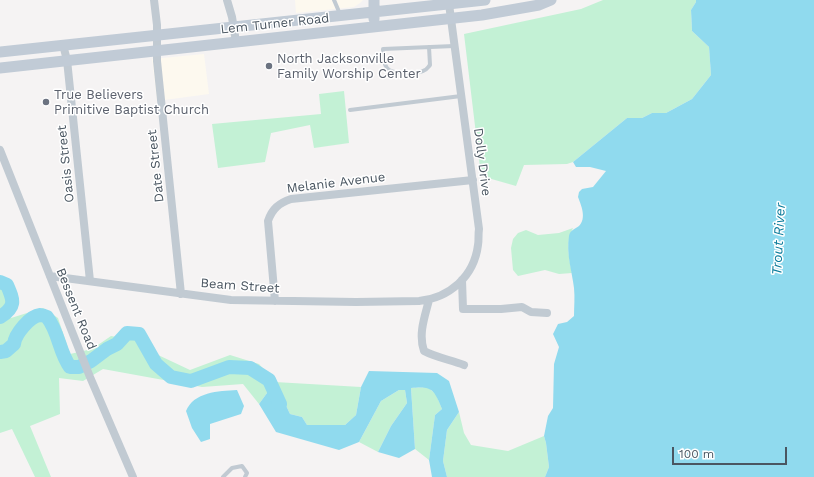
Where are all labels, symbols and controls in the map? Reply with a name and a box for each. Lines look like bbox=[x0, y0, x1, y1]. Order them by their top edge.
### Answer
street label: Lem Turner Road bbox=[220, 11, 330, 37]
place label: North Jacksonville Family Worship Center bbox=[277, 51, 421, 82]
marker: North Jacksonville Family Worship Center bbox=[264, 61, 274, 71]
place label: True Believers Primitive Baptist Church bbox=[54, 87, 209, 118]
marker: True Believers Primitive Baptist Church bbox=[41, 97, 51, 107]
street label: Oasis Street bbox=[54, 124, 78, 204]
street label: Dolly Drive bbox=[470, 127, 494, 197]
street label: Date Street bbox=[144, 129, 168, 203]
street label: Melanie Avenue bbox=[286, 169, 386, 197]
water label: Trout River bbox=[769, 202, 789, 276]
street label: Bessent Road bbox=[53, 266, 99, 352]
street label: Beam Street bbox=[200, 275, 280, 297]
scale bar bbox=[674, 439, 789, 465]
text: 100 m bbox=[679, 447, 714, 461]

